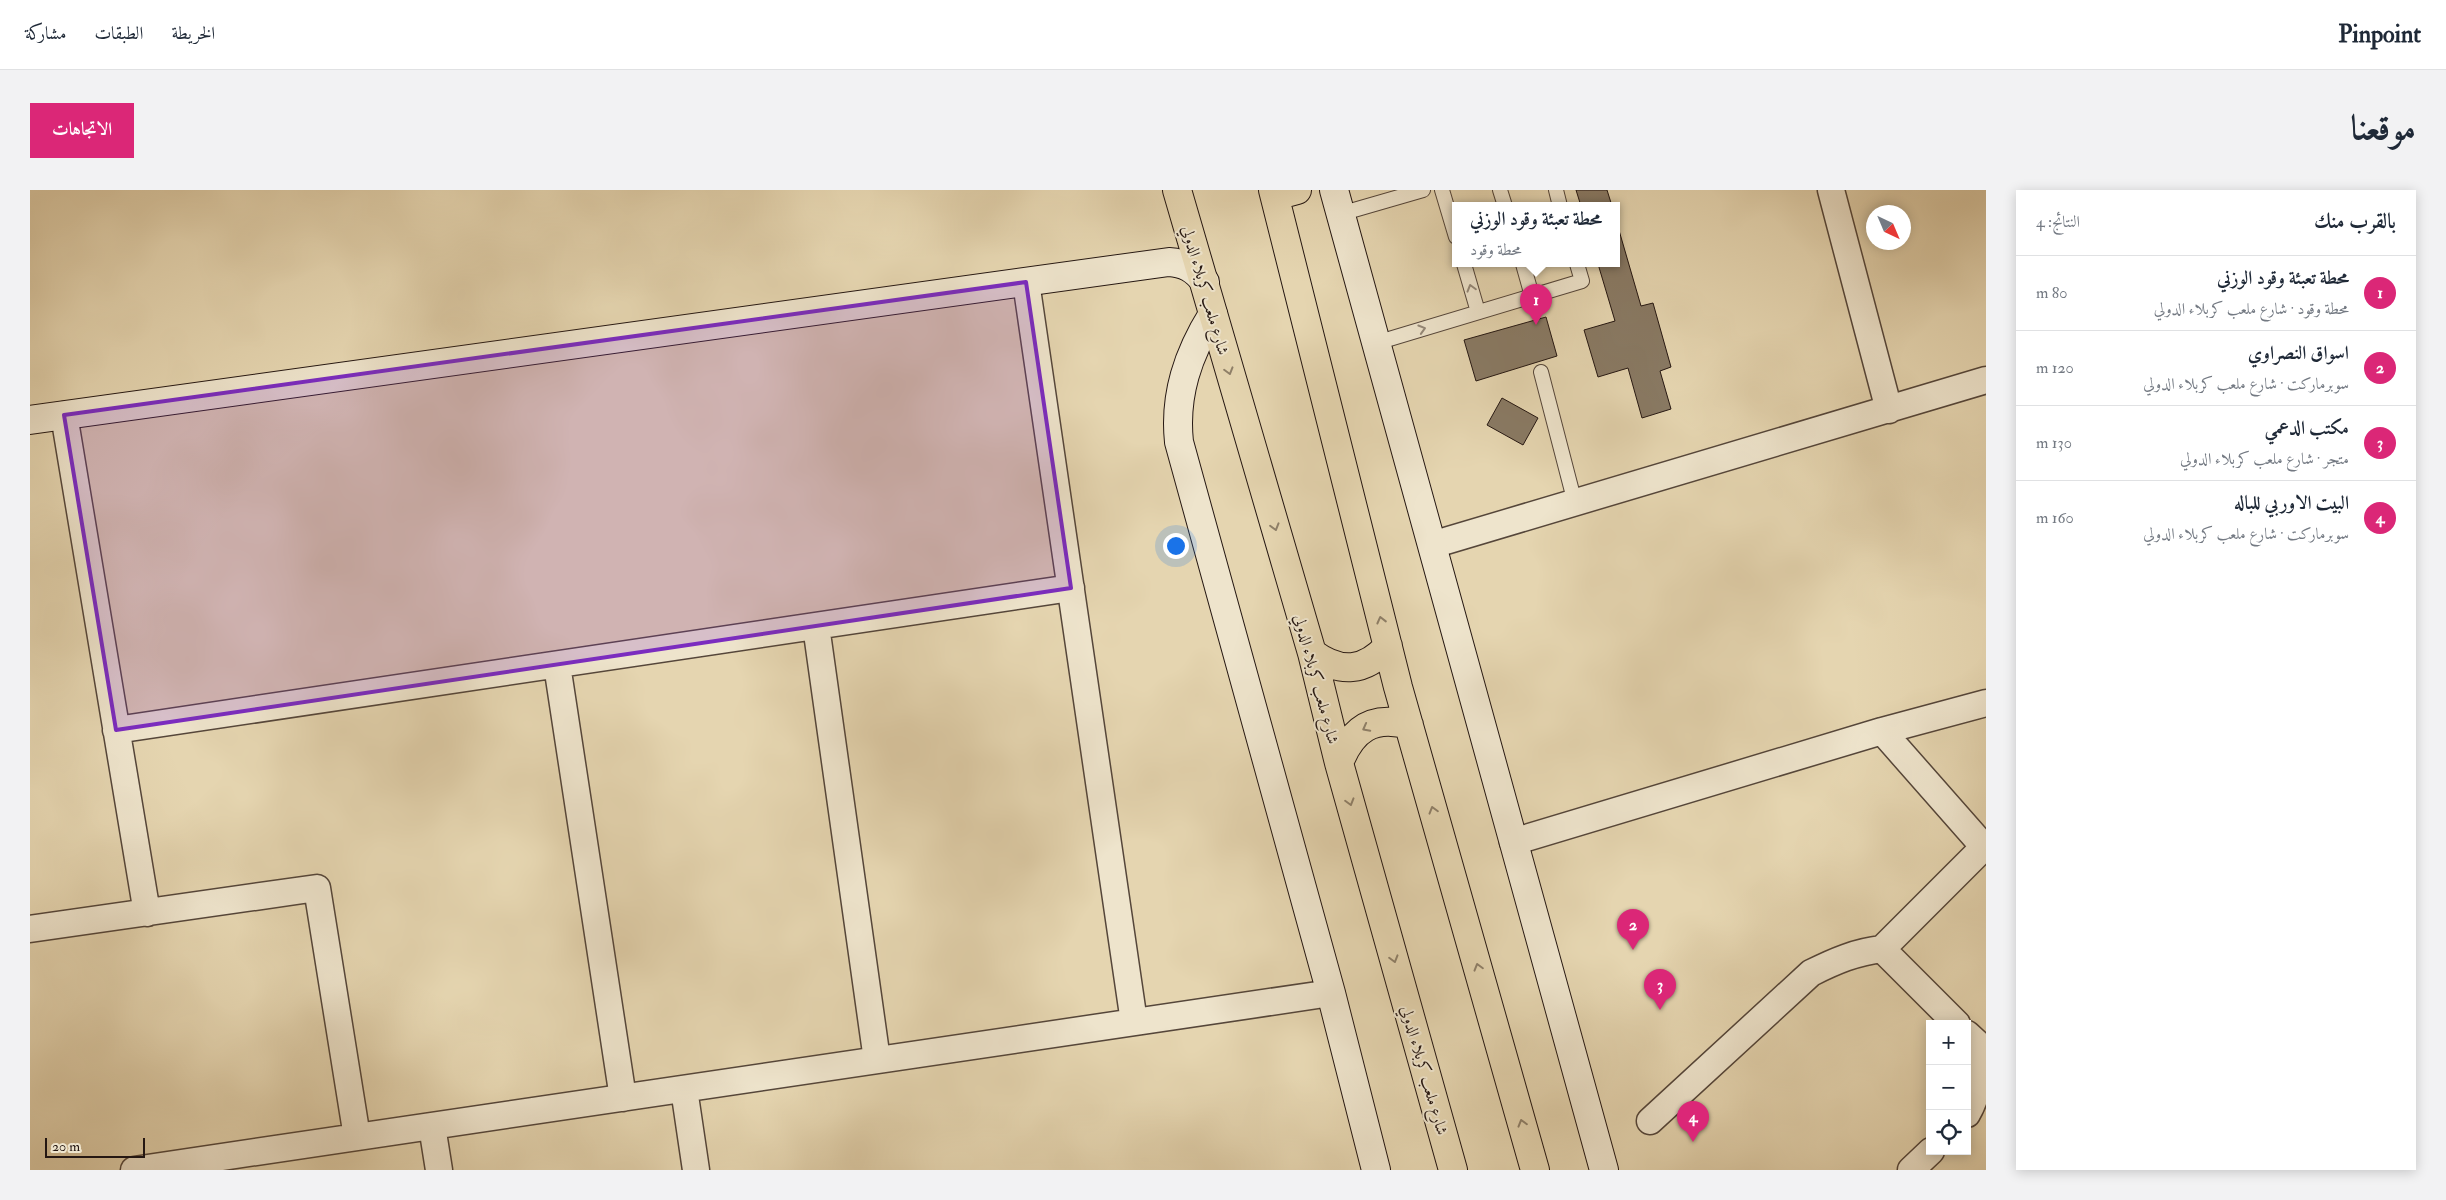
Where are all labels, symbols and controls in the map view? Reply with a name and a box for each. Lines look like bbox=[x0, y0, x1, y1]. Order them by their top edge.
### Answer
text: Pinpoint bbox=[2338, 19, 2421, 50]
text: مشاركة bbox=[25, 22, 66, 45]
text: الطبقات bbox=[94, 22, 143, 45]
text: الخريطة bbox=[171, 22, 215, 45]
button: الاتجاهات bbox=[30, 103, 134, 158]
text: موقعنا bbox=[2351, 106, 2416, 150]
popup bbox=[1452, 202, 1620, 267]
north arrow bbox=[1866, 205, 1911, 250]
text: محطة تعبئة وقود الوزني bbox=[1470, 207, 1602, 231]
text: بالقرب منك bbox=[2314, 208, 2396, 235]
text: النتائج: 4 bbox=[2036, 212, 2080, 232]
street label: شارع ملعب كربلاء الدولي bbox=[1174, 223, 1233, 358]
text: محطة وقود bbox=[1470, 240, 1522, 260]
text: محطة تعبئة وقود الوزني bbox=[2217, 266, 2349, 290]
text: 80 m bbox=[2036, 283, 2068, 303]
text: 1 bbox=[2377, 283, 2383, 303]
one-way arrow bbox=[1466, 284, 1476, 293]
pin: 1 bbox=[1520, 284, 1552, 325]
text: محطة وقود · شارع ملعب كربلاء الدولي bbox=[2154, 299, 2349, 319]
one-way arrow bbox=[1418, 324, 1426, 334]
text: اسواق النصراوي bbox=[2248, 341, 2349, 365]
text: 120 m bbox=[2036, 358, 2074, 378]
text: 2 bbox=[2376, 358, 2384, 378]
one-way arrow bbox=[1224, 367, 1234, 375]
text: سوبرماركت · شارع ملعب كربلاء الدولي bbox=[2143, 374, 2349, 394]
text: مكتب الدعمي bbox=[2264, 416, 2349, 440]
text: 130 m bbox=[2036, 433, 2072, 453]
text: 3 bbox=[2377, 433, 2383, 453]
text: متجر · شارع ملعب كربلاء الدولي bbox=[2180, 449, 2349, 469]
text: البيت الاوربي للباله bbox=[2234, 491, 2349, 515]
text: 160 m bbox=[2036, 508, 2074, 528]
text: 4 bbox=[2376, 508, 2384, 528]
one-way arrow bbox=[1270, 523, 1280, 531]
text: سوبرماركت · شارع ملعب كربلاء الدولي bbox=[2143, 524, 2349, 544]
your location bbox=[1163, 533, 1189, 559]
street label: شارع ملعب كربلاء الدولي bbox=[1286, 612, 1343, 747]
one-way arrow bbox=[1376, 615, 1387, 624]
one-way arrow bbox=[1362, 722, 1371, 732]
one-way arrow bbox=[1345, 797, 1355, 806]
one-way arrow bbox=[1429, 807, 1439, 815]
pin: 2 bbox=[1617, 909, 1649, 950]
one-way arrow bbox=[1388, 954, 1398, 962]
one-way arrow bbox=[1473, 963, 1483, 971]
pin: 3 bbox=[1644, 969, 1676, 1010]
street label: شارع ملعب كربلاء الدولي bbox=[1393, 1003, 1452, 1138]
map controls bbox=[1926, 1020, 1971, 1155]
button: + bbox=[1926, 1020, 1971, 1065]
button: − bbox=[1926, 1065, 1971, 1110]
pin: 4 bbox=[1677, 1101, 1709, 1142]
button: locate bbox=[1926, 1110, 1971, 1155]
one-way arrow bbox=[1517, 1119, 1527, 1128]
scale bar bbox=[45, 1135, 145, 1158]
text: 20 m bbox=[52, 1138, 80, 1155]

